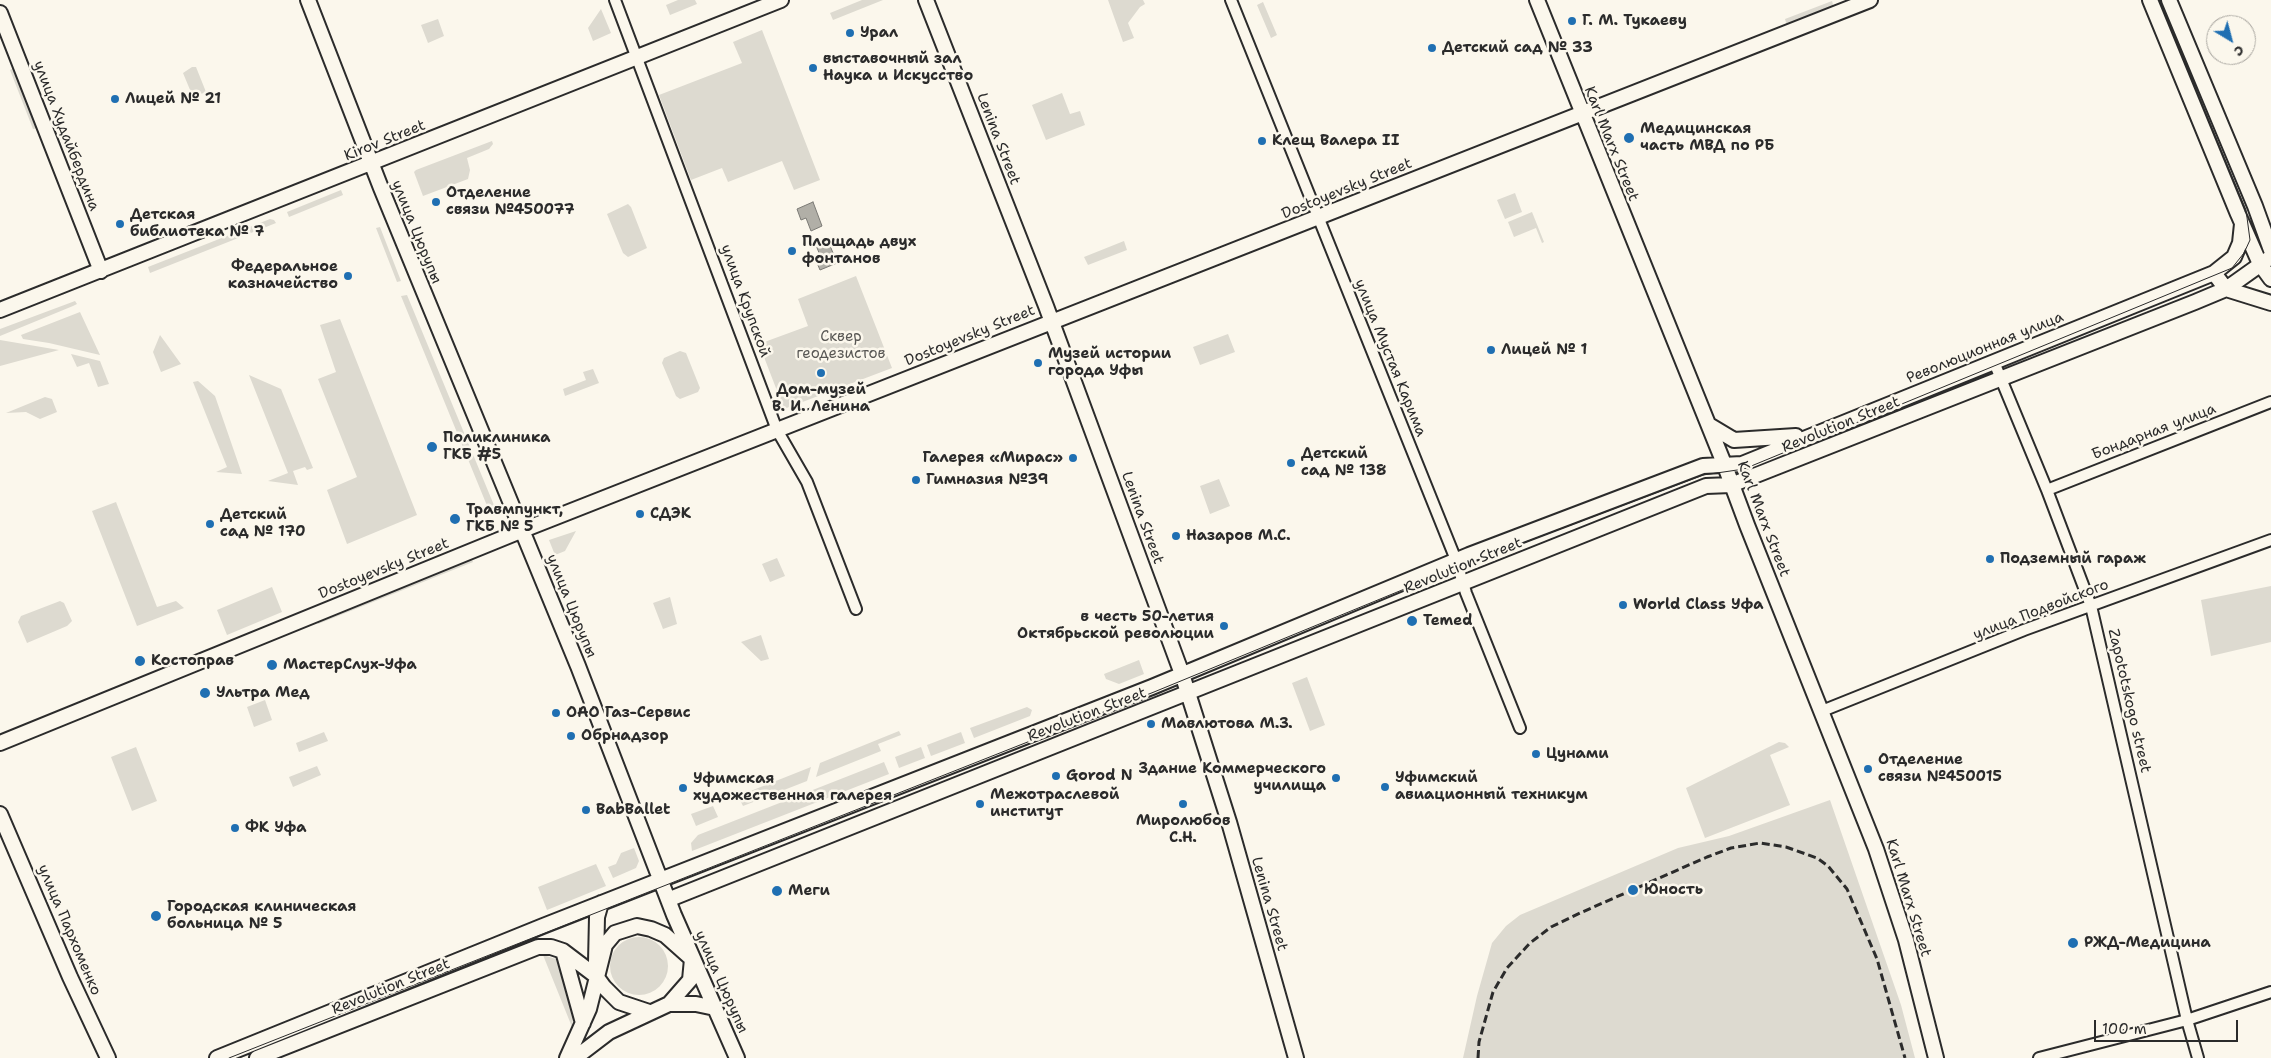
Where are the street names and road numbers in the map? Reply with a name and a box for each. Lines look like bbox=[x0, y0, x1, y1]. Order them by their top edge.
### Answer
street label: улица Худайбердина bbox=[29, 58, 103, 214]
street label: Karl Marx Street bbox=[1580, 84, 1642, 204]
street label: Lenina Street bbox=[972, 90, 1024, 188]
street label: Kirov Street bbox=[342, 117, 428, 165]
street label: Dostoyevsky Street bbox=[1279, 155, 1415, 223]
street label: улица Цюрупы bbox=[387, 178, 445, 286]
street label: улица Крупской bbox=[716, 242, 774, 360]
street label: улица Мустая Карима bbox=[1350, 277, 1430, 439]
street label: Dostoyevsky Street bbox=[902, 302, 1038, 370]
street label: Революционная улица bbox=[1904, 308, 2066, 388]
street label: Revolution Street bbox=[1779, 393, 1903, 457]
street label: Бондарная улица bbox=[2089, 400, 2219, 464]
street label: Karl Marx Street bbox=[1733, 459, 1793, 579]
street label: Lenina Street bbox=[1117, 469, 1167, 567]
street label: Revolution Street bbox=[1401, 534, 1525, 598]
street label: Dostoyevsky Street bbox=[316, 535, 452, 603]
street label: улица Цюрупы bbox=[542, 552, 600, 660]
street label: улица Подвойского bbox=[1971, 576, 2111, 644]
street label: Zapototskogo street bbox=[2104, 627, 2154, 775]
street label: Revolution Street bbox=[1025, 684, 1149, 746]
street label: Karl Marx Street bbox=[1882, 837, 1934, 959]
street label: Lenina Street bbox=[1247, 855, 1291, 953]
street label: улица Пархоменко bbox=[33, 862, 105, 998]
street label: улица Цюрупы bbox=[690, 928, 752, 1036]
street label: Revolution Street bbox=[329, 955, 453, 1019]

